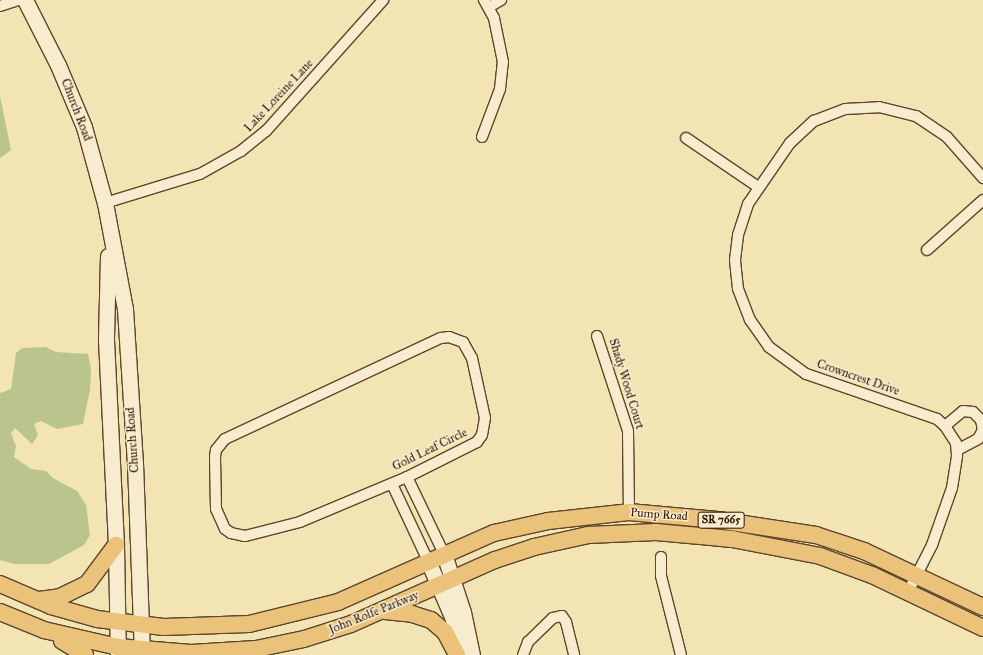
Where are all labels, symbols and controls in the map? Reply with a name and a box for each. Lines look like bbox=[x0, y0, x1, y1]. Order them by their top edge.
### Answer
street label: Lake Loreine Lane bbox=[242, 57, 316, 135]
street label: Church Road bbox=[58, 77, 94, 143]
street label: Shady Wood Court bbox=[605, 337, 647, 431]
street label: Crowncrest Drive bbox=[815, 357, 901, 399]
street label: Church Road bbox=[124, 407, 142, 473]
street label: Gold Leaf Circle bbox=[390, 426, 470, 474]
street label: Pump Road bbox=[630, 506, 688, 524]
road number: SR 7665 bbox=[697, 511, 745, 529]
street label: John Rolfe Parkway bbox=[327, 588, 421, 638]

